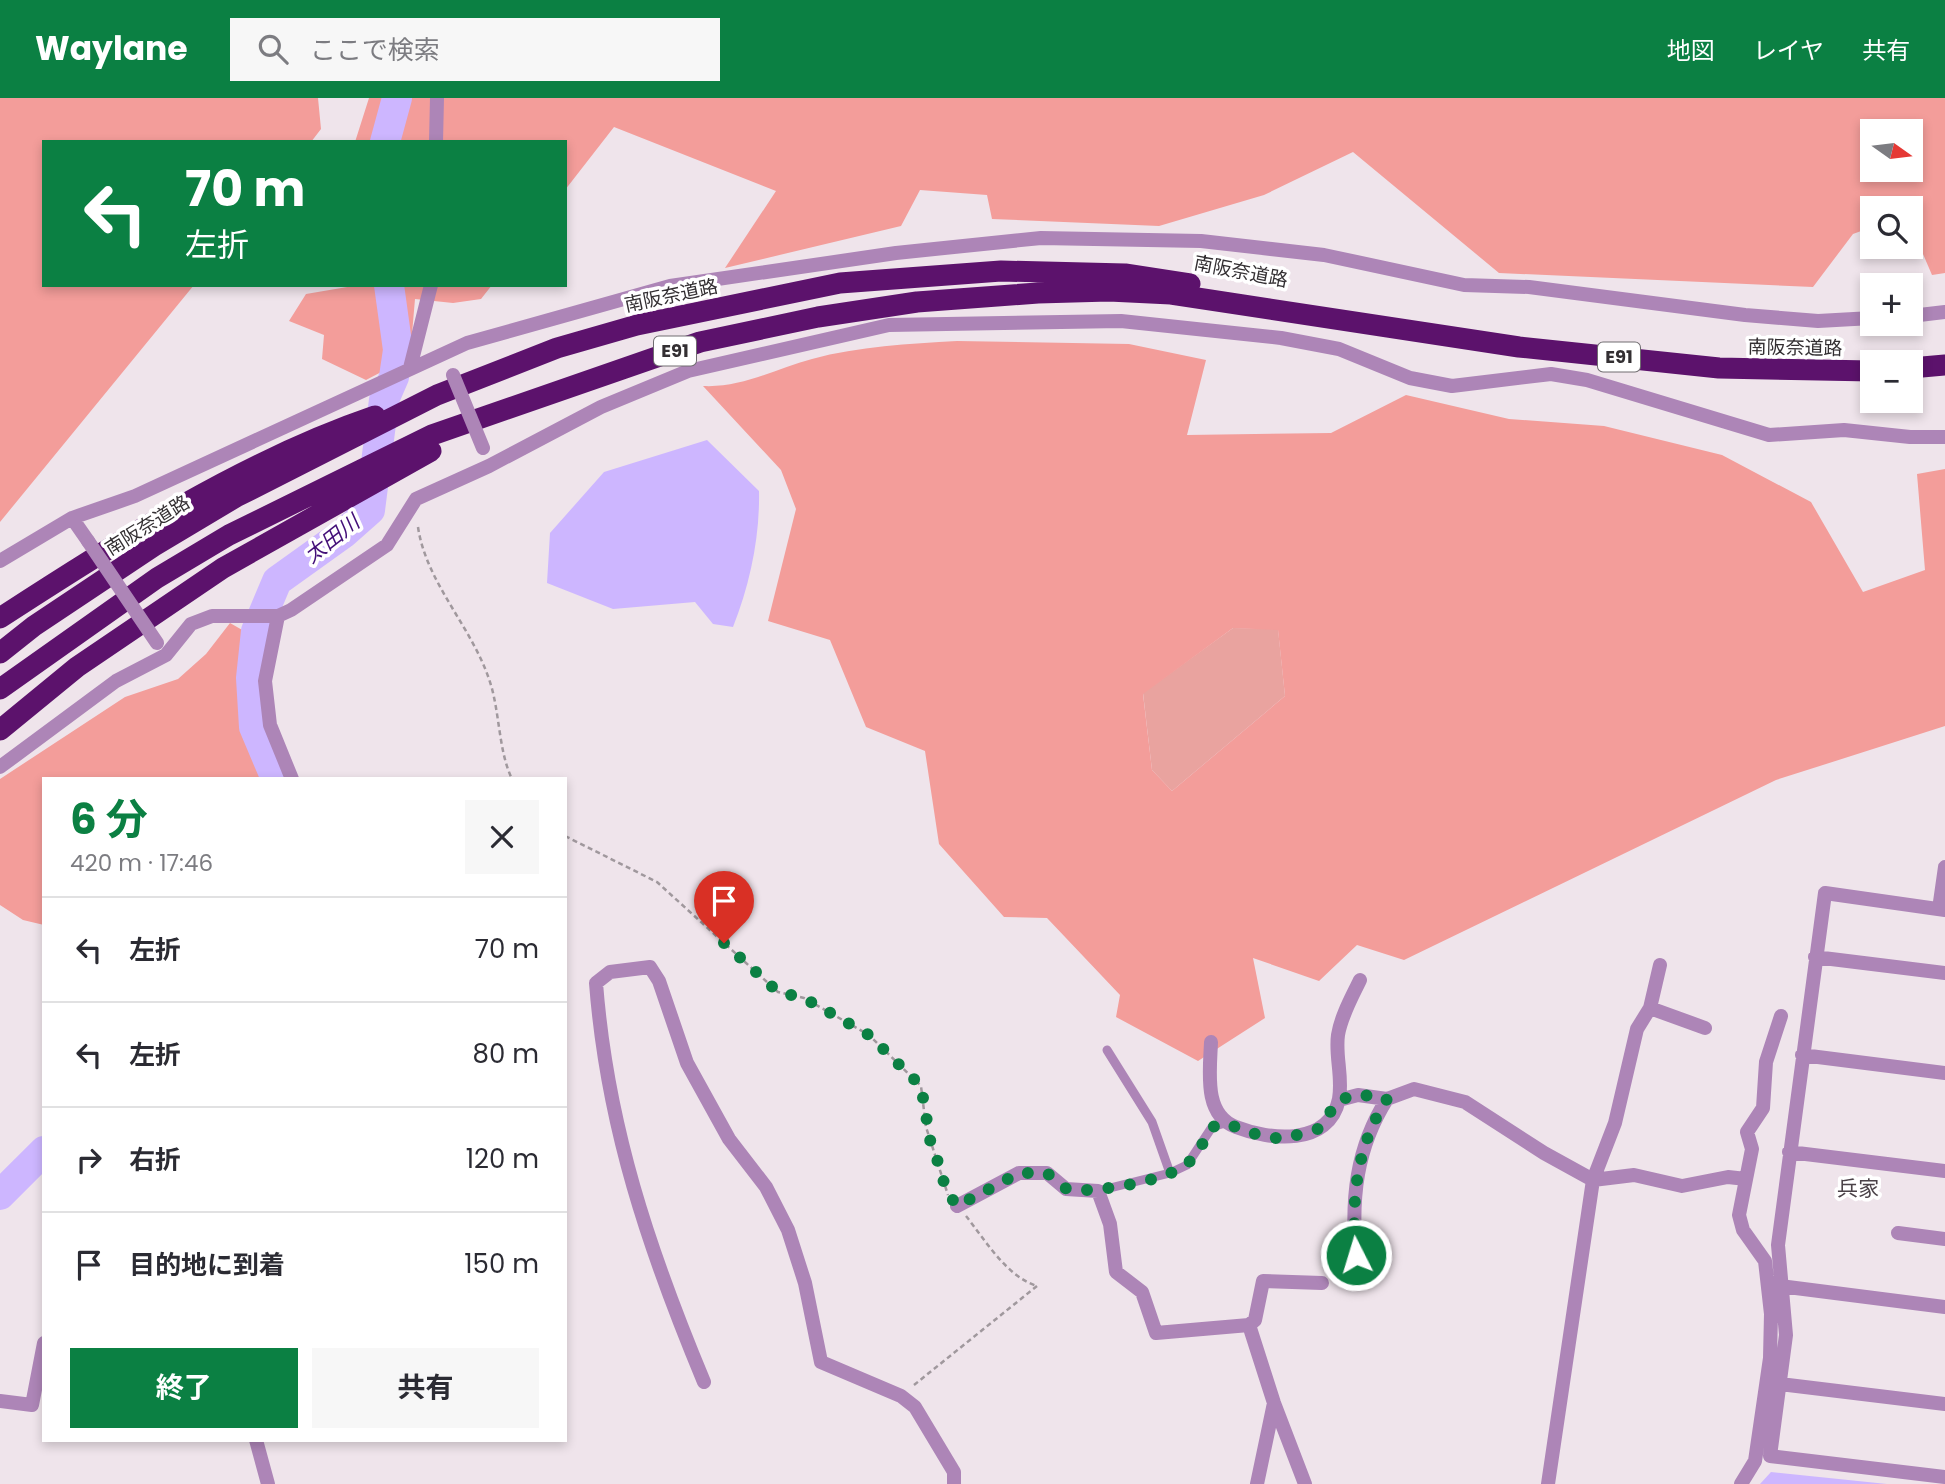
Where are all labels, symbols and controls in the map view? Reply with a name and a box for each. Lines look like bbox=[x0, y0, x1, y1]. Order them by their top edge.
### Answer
search box bbox=[230, 18, 720, 81]
text: Waylane bbox=[35, 25, 188, 72]
icon: search bbox=[254, 30, 292, 68]
text: ここで検索 bbox=[310, 32, 440, 68]
text: 地図 bbox=[1667, 34, 1715, 67]
text: レイヤ bbox=[1753, 34, 1824, 67]
text: 共有 bbox=[1862, 34, 1910, 67]
north arrow bbox=[1860, 119, 1923, 182]
map controls bbox=[1860, 119, 1923, 413]
text: 70 m bbox=[185, 155, 305, 223]
icon: left bbox=[70, 168, 161, 259]
button: search bbox=[1860, 196, 1923, 259]
text: 左折 bbox=[185, 222, 249, 267]
street label: 南阪奈道路 bbox=[1192, 249, 1290, 294]
street label: 南阪奈道路 bbox=[622, 272, 720, 319]
button: + bbox=[1860, 273, 1923, 336]
street label: 南阪奈道路 bbox=[1747, 333, 1843, 362]
road number: E91 bbox=[654, 337, 696, 366]
road number: E91 bbox=[1598, 342, 1640, 372]
button: − bbox=[1860, 350, 1923, 413]
street label: 南阪奈道路 bbox=[100, 489, 195, 562]
water label: 太田川 bbox=[298, 507, 367, 569]
text: 6 分 bbox=[70, 790, 148, 849]
button: close bbox=[465, 800, 539, 874]
text: 420 m · 17:46 bbox=[70, 847, 213, 879]
pin bbox=[694, 871, 754, 943]
icon: arrive bbox=[705, 882, 743, 920]
icon: left bbox=[70, 931, 108, 969]
text: 70 m bbox=[475, 931, 539, 967]
text: 左折 bbox=[129, 932, 181, 968]
icon: left bbox=[70, 1036, 108, 1074]
text: 80 m bbox=[473, 1036, 539, 1072]
text: 左折 bbox=[129, 1037, 181, 1073]
icon: right bbox=[70, 1141, 108, 1179]
text: 120 m bbox=[466, 1141, 539, 1177]
text: 右折 bbox=[129, 1142, 181, 1178]
district label: 兵家 bbox=[1837, 1174, 1879, 1203]
position arrow bbox=[1319, 1218, 1393, 1292]
icon: arrive bbox=[70, 1246, 108, 1284]
text: 150 m bbox=[464, 1246, 539, 1282]
text: 目的地に到着 bbox=[129, 1247, 285, 1283]
button: 終了 bbox=[70, 1348, 298, 1428]
button: 共有 bbox=[312, 1348, 539, 1428]

